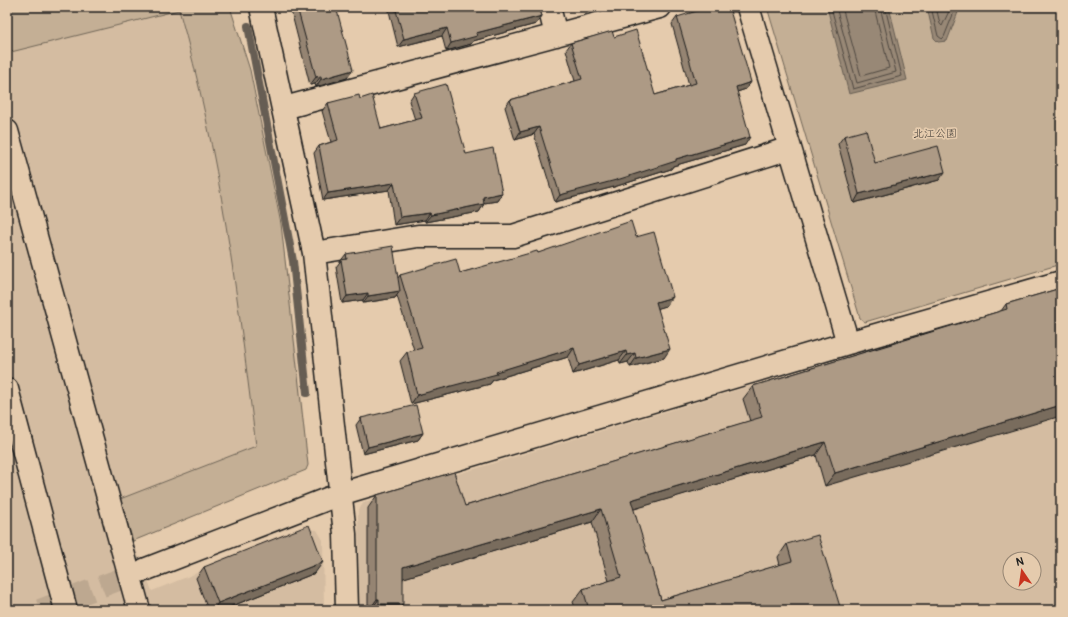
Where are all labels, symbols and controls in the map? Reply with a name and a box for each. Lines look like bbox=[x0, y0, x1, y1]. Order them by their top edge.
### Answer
park label: 北江公園 bbox=[913, 127, 957, 140]
north arrow bbox=[1002, 551, 1042, 591]
text: N bbox=[1015, 554, 1025, 569]

